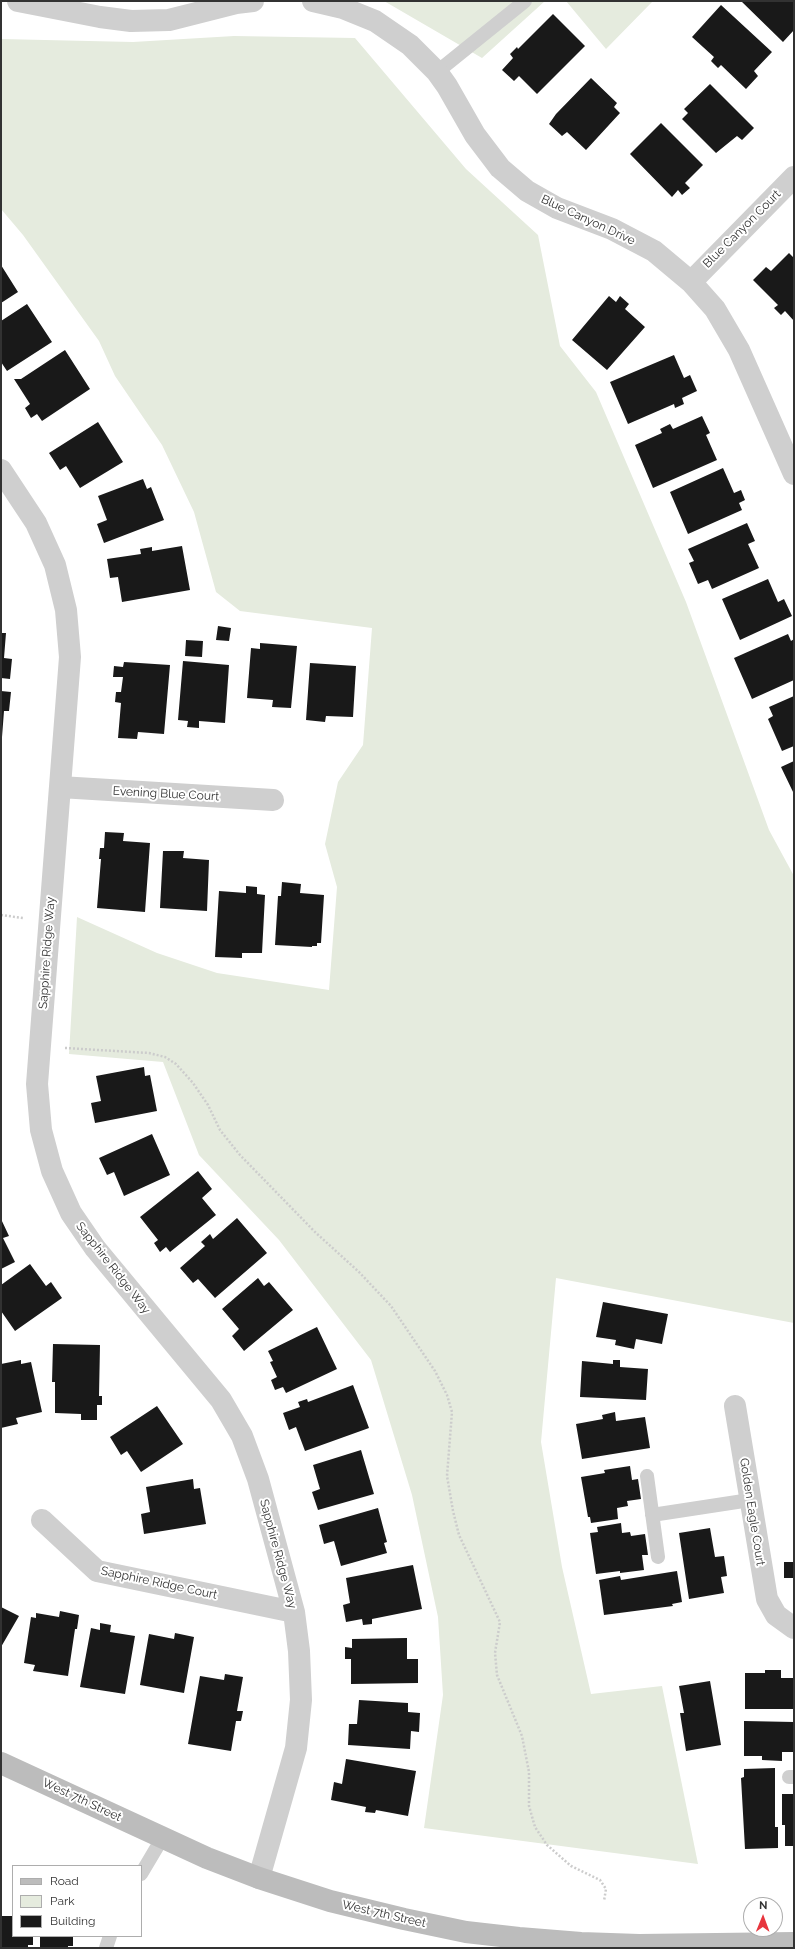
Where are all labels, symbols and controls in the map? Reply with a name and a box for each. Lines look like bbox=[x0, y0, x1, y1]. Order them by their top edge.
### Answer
street label: Blue Canyon Court bbox=[700, 187, 784, 271]
street label: Blue Canyon Drive bbox=[539, 192, 637, 248]
street label: Evening Blue Court bbox=[112, 784, 220, 804]
street label: Sapphire Ridge Way bbox=[36, 896, 58, 1010]
street label: Sapphire Ridge Way bbox=[73, 1219, 153, 1317]
street label: Golden Eagle Court bbox=[736, 1457, 768, 1567]
street label: Sapphire Ridge Way bbox=[256, 1498, 300, 1610]
street label: Sapphire Ridge Court bbox=[100, 1564, 218, 1602]
street label: West 7th Street bbox=[40, 1775, 124, 1825]
legend bbox=[12, 1865, 142, 1937]
text: Road bbox=[50, 1874, 79, 1888]
text: Park bbox=[50, 1894, 75, 1908]
street label: West 7th Street bbox=[341, 1897, 427, 1931]
north arrow bbox=[743, 1897, 783, 1937]
text: N bbox=[759, 1899, 768, 1912]
text: Building bbox=[50, 1914, 96, 1928]

